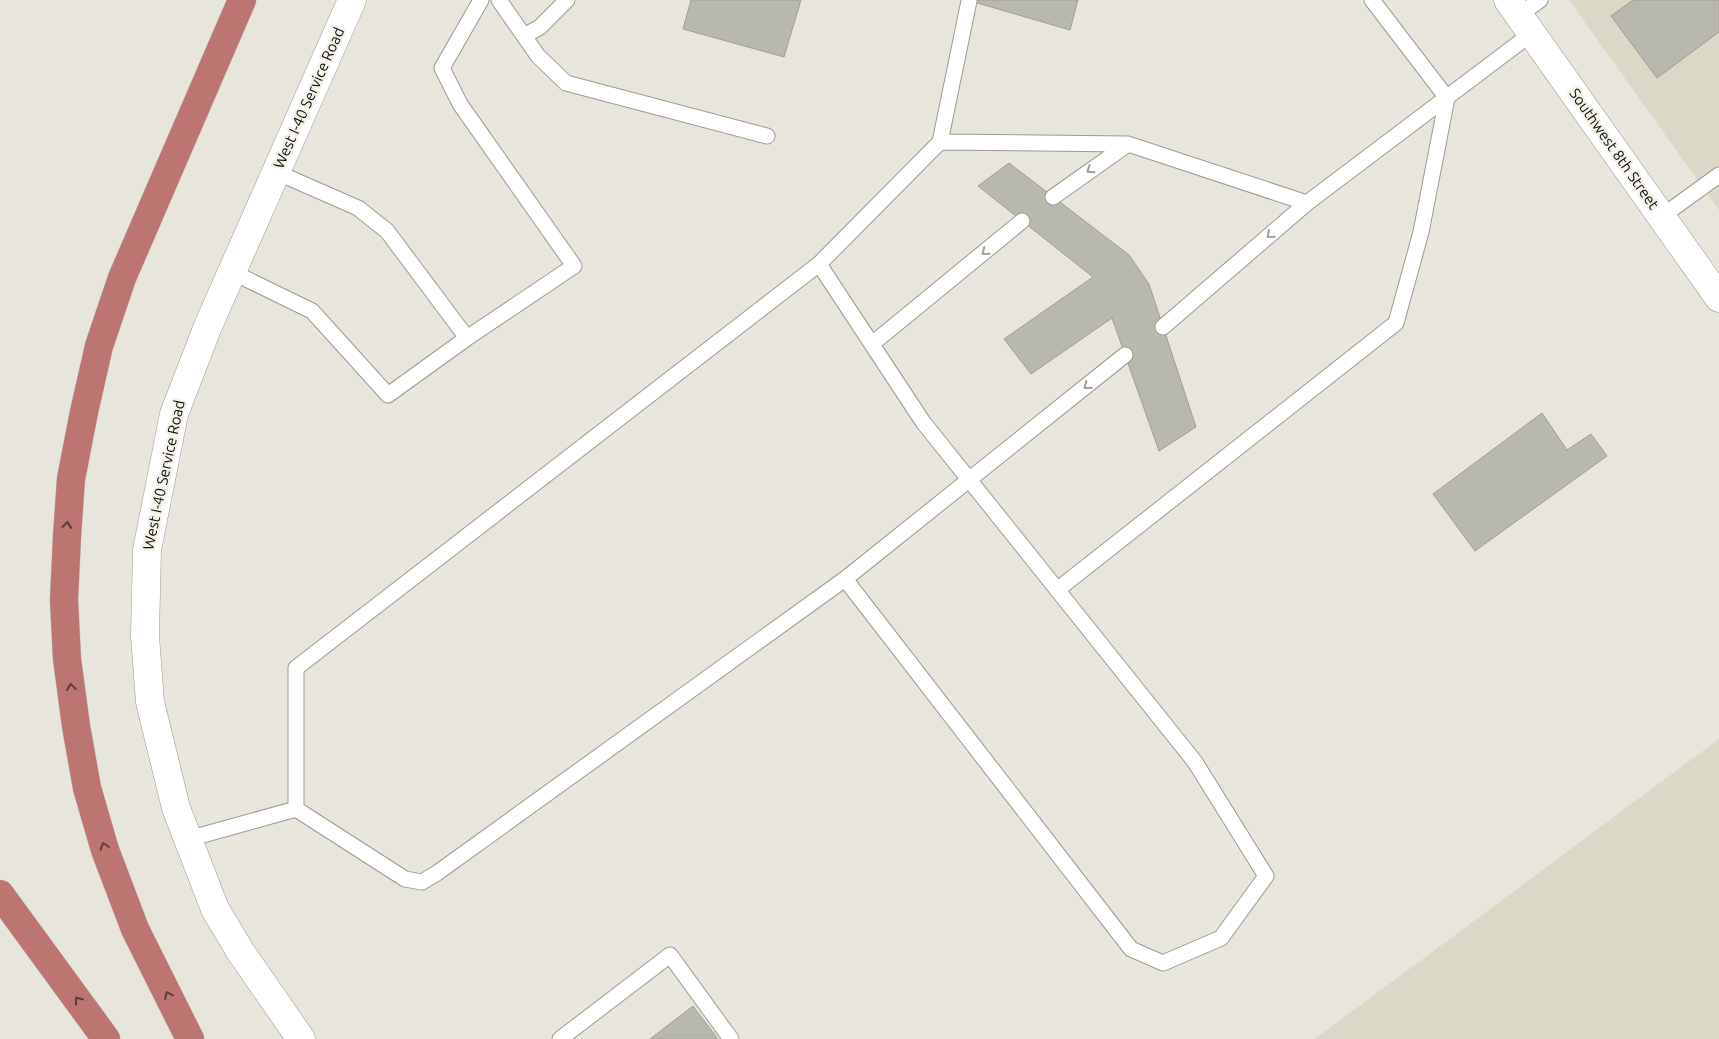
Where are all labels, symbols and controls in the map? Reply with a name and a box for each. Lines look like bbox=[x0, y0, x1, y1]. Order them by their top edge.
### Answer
street label: West I-40 Service Road bbox=[270, 25, 347, 171]
street label: Southwest 8th Street bbox=[1566, 85, 1663, 212]
one-way arrow bbox=[1087, 164, 1096, 173]
one-way arrow bbox=[1266, 229, 1275, 238]
one-way arrow bbox=[981, 247, 990, 256]
one-way arrow bbox=[1084, 380, 1093, 388]
street label: West I-40 Service Road bbox=[139, 398, 188, 551]
one-way arrow bbox=[62, 521, 73, 529]
one-way arrow bbox=[66, 683, 77, 691]
one-way arrow bbox=[100, 842, 110, 851]
one-way arrow bbox=[164, 991, 174, 1000]
one-way arrow bbox=[75, 997, 83, 1006]

